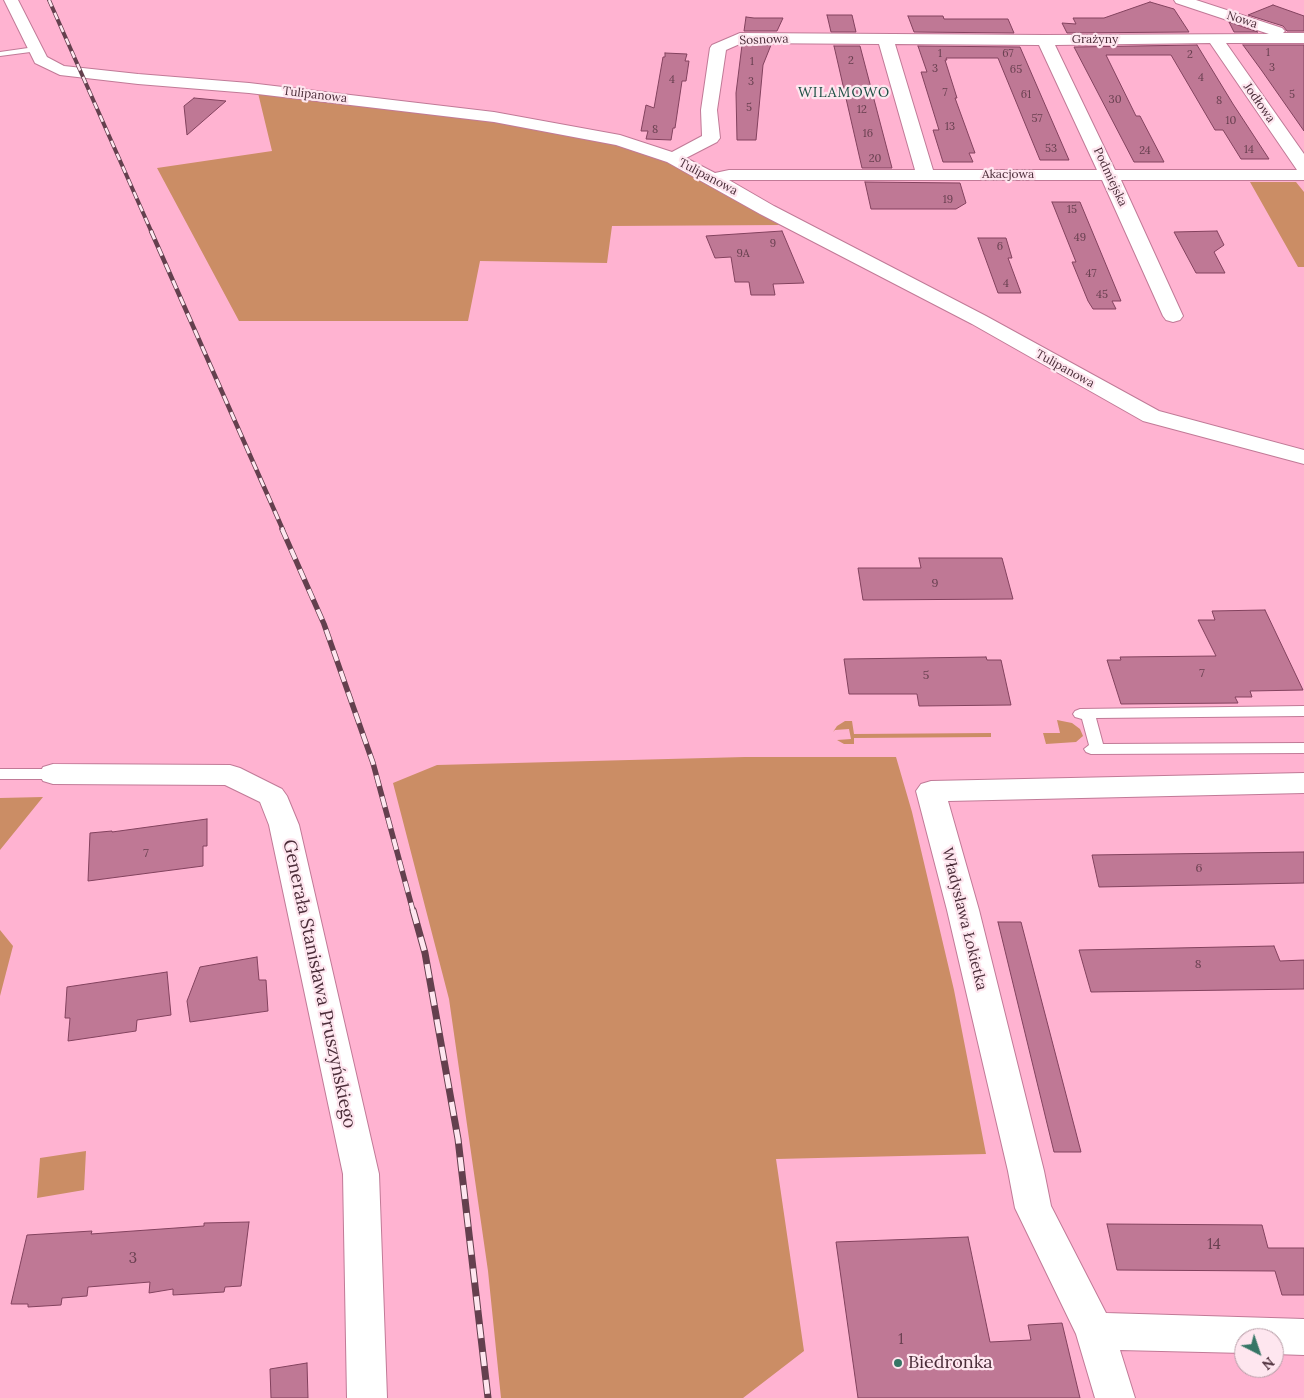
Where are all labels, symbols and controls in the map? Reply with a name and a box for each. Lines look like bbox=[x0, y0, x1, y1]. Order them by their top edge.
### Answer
street label: Nowa bbox=[1225, 8, 1259, 32]
street label: Sosnowa bbox=[739, 32, 789, 48]
street label: Grażyny bbox=[1072, 33, 1118, 47]
house number: 1 bbox=[1266, 46, 1270, 60]
house number: 1 bbox=[938, 47, 942, 61]
house number: 67 bbox=[1002, 47, 1014, 61]
house number: 2 bbox=[1187, 48, 1193, 62]
house number: 2 bbox=[848, 54, 854, 68]
house number: 1 bbox=[750, 55, 754, 69]
house number: 3 bbox=[1269, 61, 1275, 75]
house number: 3 bbox=[932, 62, 938, 76]
house number: 65 bbox=[1010, 63, 1022, 77]
house number: 4 bbox=[1198, 71, 1204, 85]
house number: 4 bbox=[669, 73, 675, 87]
house number: 3 bbox=[748, 75, 754, 89]
street label: Jodłowa bbox=[1240, 81, 1278, 125]
street label: Tulipanowa bbox=[282, 84, 348, 106]
district label: WILAMOWO bbox=[797, 85, 891, 101]
house number: 7 bbox=[942, 86, 948, 100]
house number: 61 bbox=[1021, 88, 1031, 102]
house number: 5 bbox=[1289, 88, 1295, 102]
house number: 30 bbox=[1109, 93, 1121, 107]
house number: 8 bbox=[1216, 94, 1222, 108]
house number: 5 bbox=[746, 101, 752, 115]
house number: 12 bbox=[857, 103, 867, 117]
house number: 57 bbox=[1031, 112, 1043, 126]
house number: 10 bbox=[1226, 114, 1236, 128]
house number: 13 bbox=[945, 120, 955, 134]
house number: 8 bbox=[652, 123, 658, 137]
house number: 16 bbox=[863, 127, 873, 141]
house number: 53 bbox=[1045, 142, 1057, 156]
house number: 14 bbox=[1244, 143, 1254, 157]
house number: 24 bbox=[1139, 144, 1151, 158]
street label: Podmiejska bbox=[1090, 145, 1130, 209]
house number: 20 bbox=[869, 152, 881, 166]
street label: Tulipanowa bbox=[676, 155, 740, 199]
street label: Akacjowa bbox=[982, 168, 1034, 182]
house number: 19 bbox=[943, 193, 953, 207]
house number: 15 bbox=[1067, 203, 1077, 217]
house number: 49 bbox=[1074, 231, 1086, 245]
house number: 9 bbox=[770, 237, 776, 251]
house number: 6 bbox=[997, 240, 1003, 254]
house number: 9A bbox=[736, 247, 750, 261]
house number: 47 bbox=[1085, 267, 1097, 281]
house number: 4 bbox=[1003, 277, 1009, 291]
house number: 45 bbox=[1096, 288, 1108, 302]
street label: Tulipanowa bbox=[1033, 347, 1097, 391]
house number: 9 bbox=[932, 577, 938, 591]
house number: 7 bbox=[1199, 667, 1205, 681]
house number: 5 bbox=[923, 669, 929, 683]
street label: Generała Stanisława Pruszyńskiego bbox=[278, 838, 360, 1130]
street label: Władysława Łokietka bbox=[938, 846, 990, 992]
house number: 7 bbox=[143, 847, 149, 861]
house number: 6 bbox=[1196, 862, 1202, 876]
house number: 8 bbox=[1195, 958, 1201, 972]
house number: 14 bbox=[1207, 1236, 1221, 1254]
house number: 3 bbox=[129, 1250, 137, 1268]
north arrow bbox=[1234, 1328, 1284, 1378]
house number: 1 bbox=[898, 1331, 904, 1349]
place label: Biedronka bbox=[908, 1352, 993, 1374]
text: N bbox=[1258, 1353, 1278, 1374]
marker: Biedronka bbox=[892, 1357, 904, 1369]

